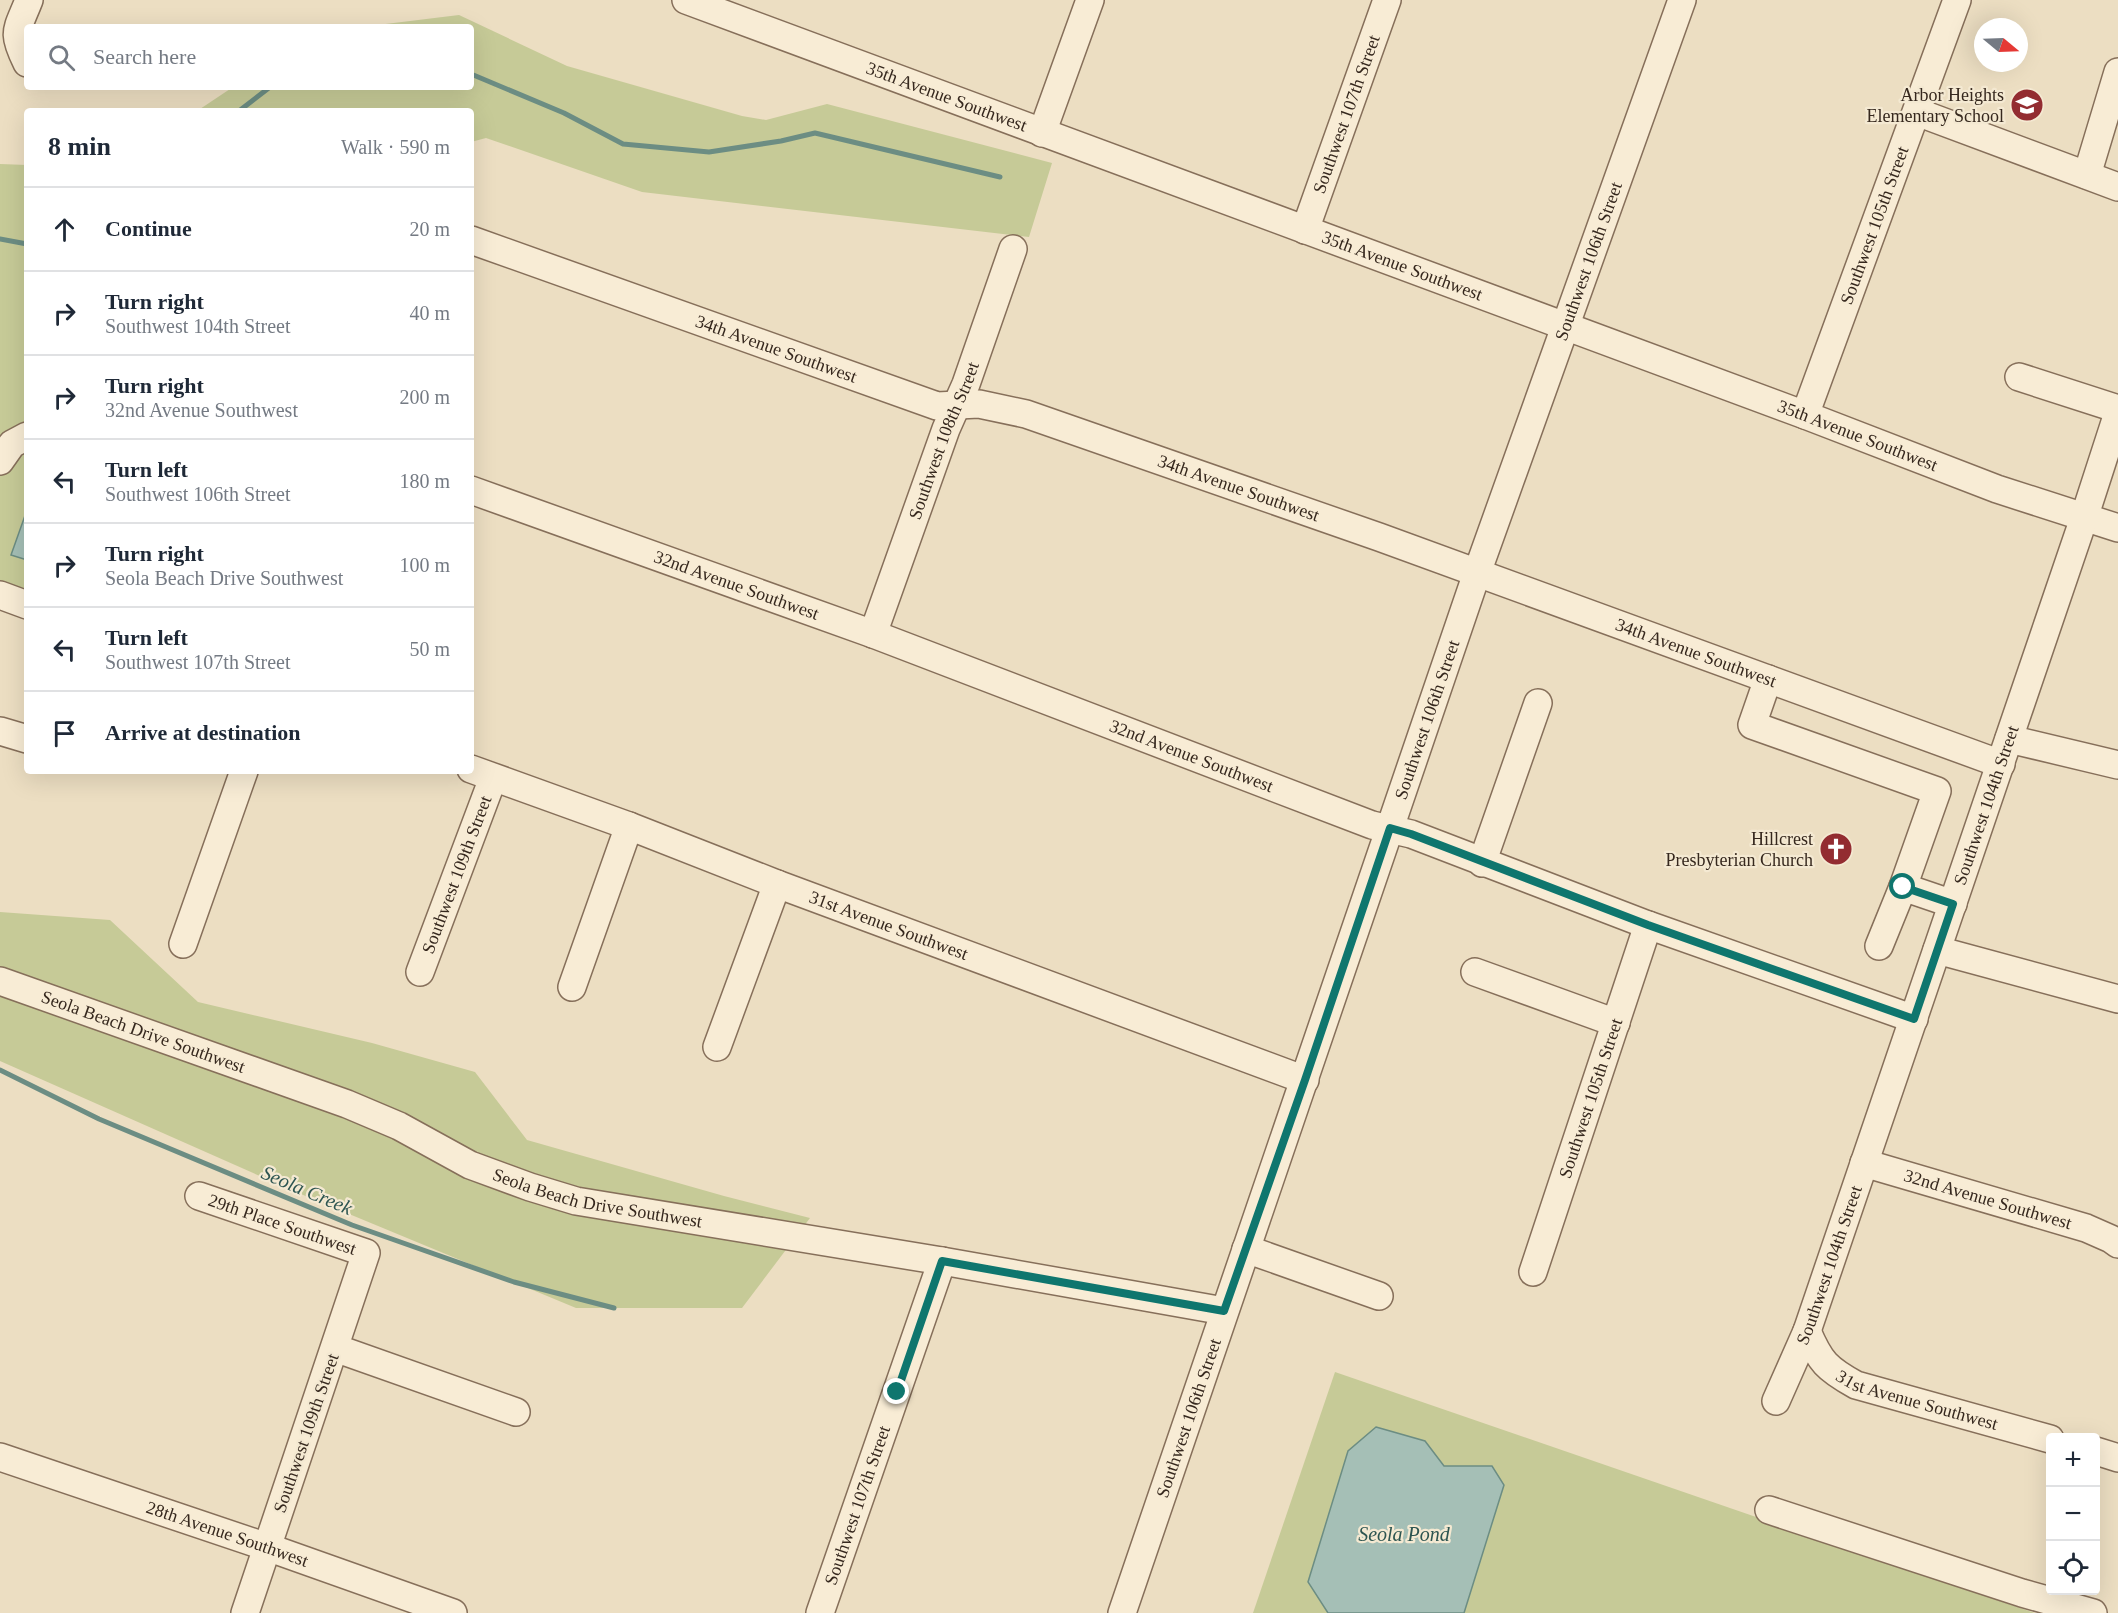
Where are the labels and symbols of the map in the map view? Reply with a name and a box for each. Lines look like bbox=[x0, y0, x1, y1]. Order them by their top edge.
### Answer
north arrow bbox=[1974, 18, 2028, 72]
street label: Southwest 107th Street bbox=[1309, 32, 1384, 196]
street label: 35th Avenue Southwest bbox=[864, 58, 1030, 136]
place label: Arbor Heights Elementary School bbox=[1867, 85, 2004, 126]
school or university icon: Arbor Heights Elementary School bbox=[2009, 87, 2045, 123]
street label: Southwest 105th Street bbox=[1836, 143, 1913, 307]
street label: Southwest 106th Street bbox=[1551, 179, 1626, 343]
street label: 35th Avenue Southwest bbox=[1319, 227, 1485, 305]
street label: 34th Avenue Southwest bbox=[693, 311, 860, 387]
street label: Southwest 108th Street bbox=[905, 359, 983, 522]
street label: 35th Avenue Southwest bbox=[1775, 396, 1941, 475]
street label: 34th Avenue Southwest bbox=[1155, 451, 1322, 525]
street label: 32nd Avenue Southwest bbox=[651, 546, 822, 624]
street label: 34th Avenue Southwest bbox=[1613, 614, 1779, 691]
street label: Southwest 106th Street bbox=[1390, 637, 1463, 802]
street label: 32nd Avenue Southwest bbox=[1107, 715, 1276, 796]
street label: Southwest 104th Street bbox=[1950, 723, 2023, 888]
street label: Southwest 109th Street bbox=[418, 793, 495, 956]
place label: Hillcrest Presbyterian Church bbox=[1666, 829, 1813, 870]
church icon: Hillcrest Presbyterian Church bbox=[1818, 831, 1854, 867]
route start bbox=[1889, 873, 1915, 899]
street label: 31st Avenue Southwest bbox=[807, 887, 971, 964]
street label: Seola Beach Drive Southwest bbox=[39, 987, 248, 1077]
street label: Southwest 105th Street bbox=[1555, 1016, 1626, 1181]
water label: Seola Creek bbox=[258, 1161, 357, 1219]
street label: Seola Beach Drive Southwest bbox=[490, 1164, 704, 1232]
street label: 32nd Avenue Southwest bbox=[1902, 1165, 2074, 1233]
street label: Southwest 104th Street bbox=[1792, 1183, 1866, 1348]
street label: 29th Place Southwest bbox=[206, 1190, 359, 1259]
street label: Southwest 106th Street bbox=[1152, 1336, 1225, 1500]
street label: Southwest 109th Street bbox=[269, 1351, 343, 1515]
street label: 31st Avenue Southwest bbox=[1832, 1366, 2000, 1434]
route end bbox=[883, 1378, 909, 1404]
street label: Southwest 107th Street bbox=[821, 1423, 894, 1588]
street label: 28th Avenue Southwest bbox=[144, 1497, 311, 1571]
water label: Seola Pond bbox=[1358, 1523, 1451, 1545]

